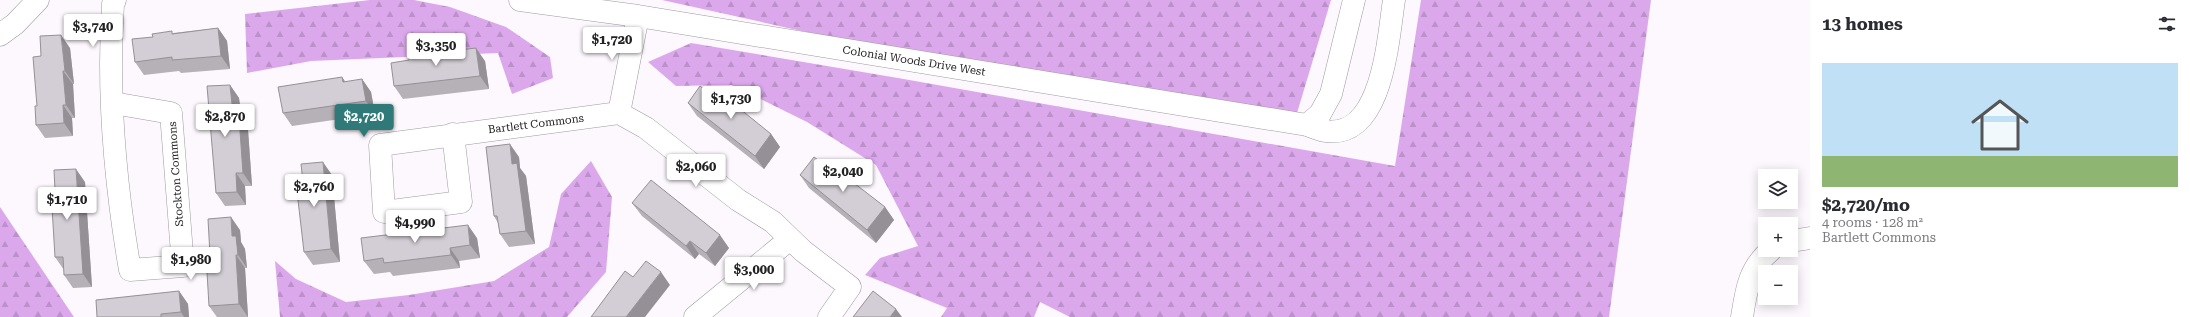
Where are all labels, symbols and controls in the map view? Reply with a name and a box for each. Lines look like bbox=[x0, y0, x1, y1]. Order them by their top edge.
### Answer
icon: filters bbox=[2156, 13, 2178, 35]
pin: $3,740 bbox=[60, 14, 126, 48]
text: 13 homes bbox=[1822, 14, 1903, 34]
text: $3,740 bbox=[73, 19, 113, 34]
pin: $1,720 bbox=[579, 27, 645, 61]
text: $1,720 bbox=[592, 32, 632, 47]
pin: $3,350 bbox=[403, 33, 469, 67]
text: $3,350 bbox=[416, 38, 456, 53]
street label: Colonial Woods Drive West bbox=[842, 43, 986, 79]
pin: $1,730 bbox=[698, 86, 764, 120]
icon: home bbox=[1964, 89, 2036, 161]
text: $1,730 bbox=[711, 91, 751, 106]
pin: $2,870 bbox=[192, 104, 258, 138]
pin: $2,720 bbox=[331, 104, 397, 138]
text: $2,870 bbox=[205, 109, 245, 124]
text: $2,720 bbox=[344, 109, 384, 124]
street label: Bartlett Commons bbox=[487, 112, 585, 136]
street label: Stockton Commons bbox=[166, 121, 186, 227]
pin: $2,060 bbox=[663, 154, 729, 188]
text: $2,060 bbox=[676, 159, 716, 174]
pin: $2,040 bbox=[810, 159, 876, 193]
text: $2,040 bbox=[823, 164, 863, 179]
map controls bbox=[1758, 169, 1798, 305]
button: layers bbox=[1758, 169, 1798, 209]
pin: $2,760 bbox=[281, 174, 347, 208]
text: $2,760 bbox=[294, 179, 334, 194]
pin: $1,710 bbox=[34, 187, 100, 221]
text: $1,710 bbox=[47, 192, 87, 207]
text: $2,720/mo bbox=[1822, 195, 1910, 215]
pin: $4,990 bbox=[382, 210, 448, 244]
text: $4,990 bbox=[395, 215, 435, 230]
text: 4 rooms · 128 m² bbox=[1822, 215, 1923, 230]
button: + bbox=[1758, 217, 1798, 257]
text: Bartlett Commons bbox=[1822, 230, 1936, 245]
pin: $1,980 bbox=[158, 247, 224, 281]
text: $1,980 bbox=[171, 252, 211, 267]
pin: $3,000 bbox=[721, 257, 787, 291]
text: $3,000 bbox=[734, 262, 774, 277]
button: − bbox=[1758, 265, 1798, 305]

